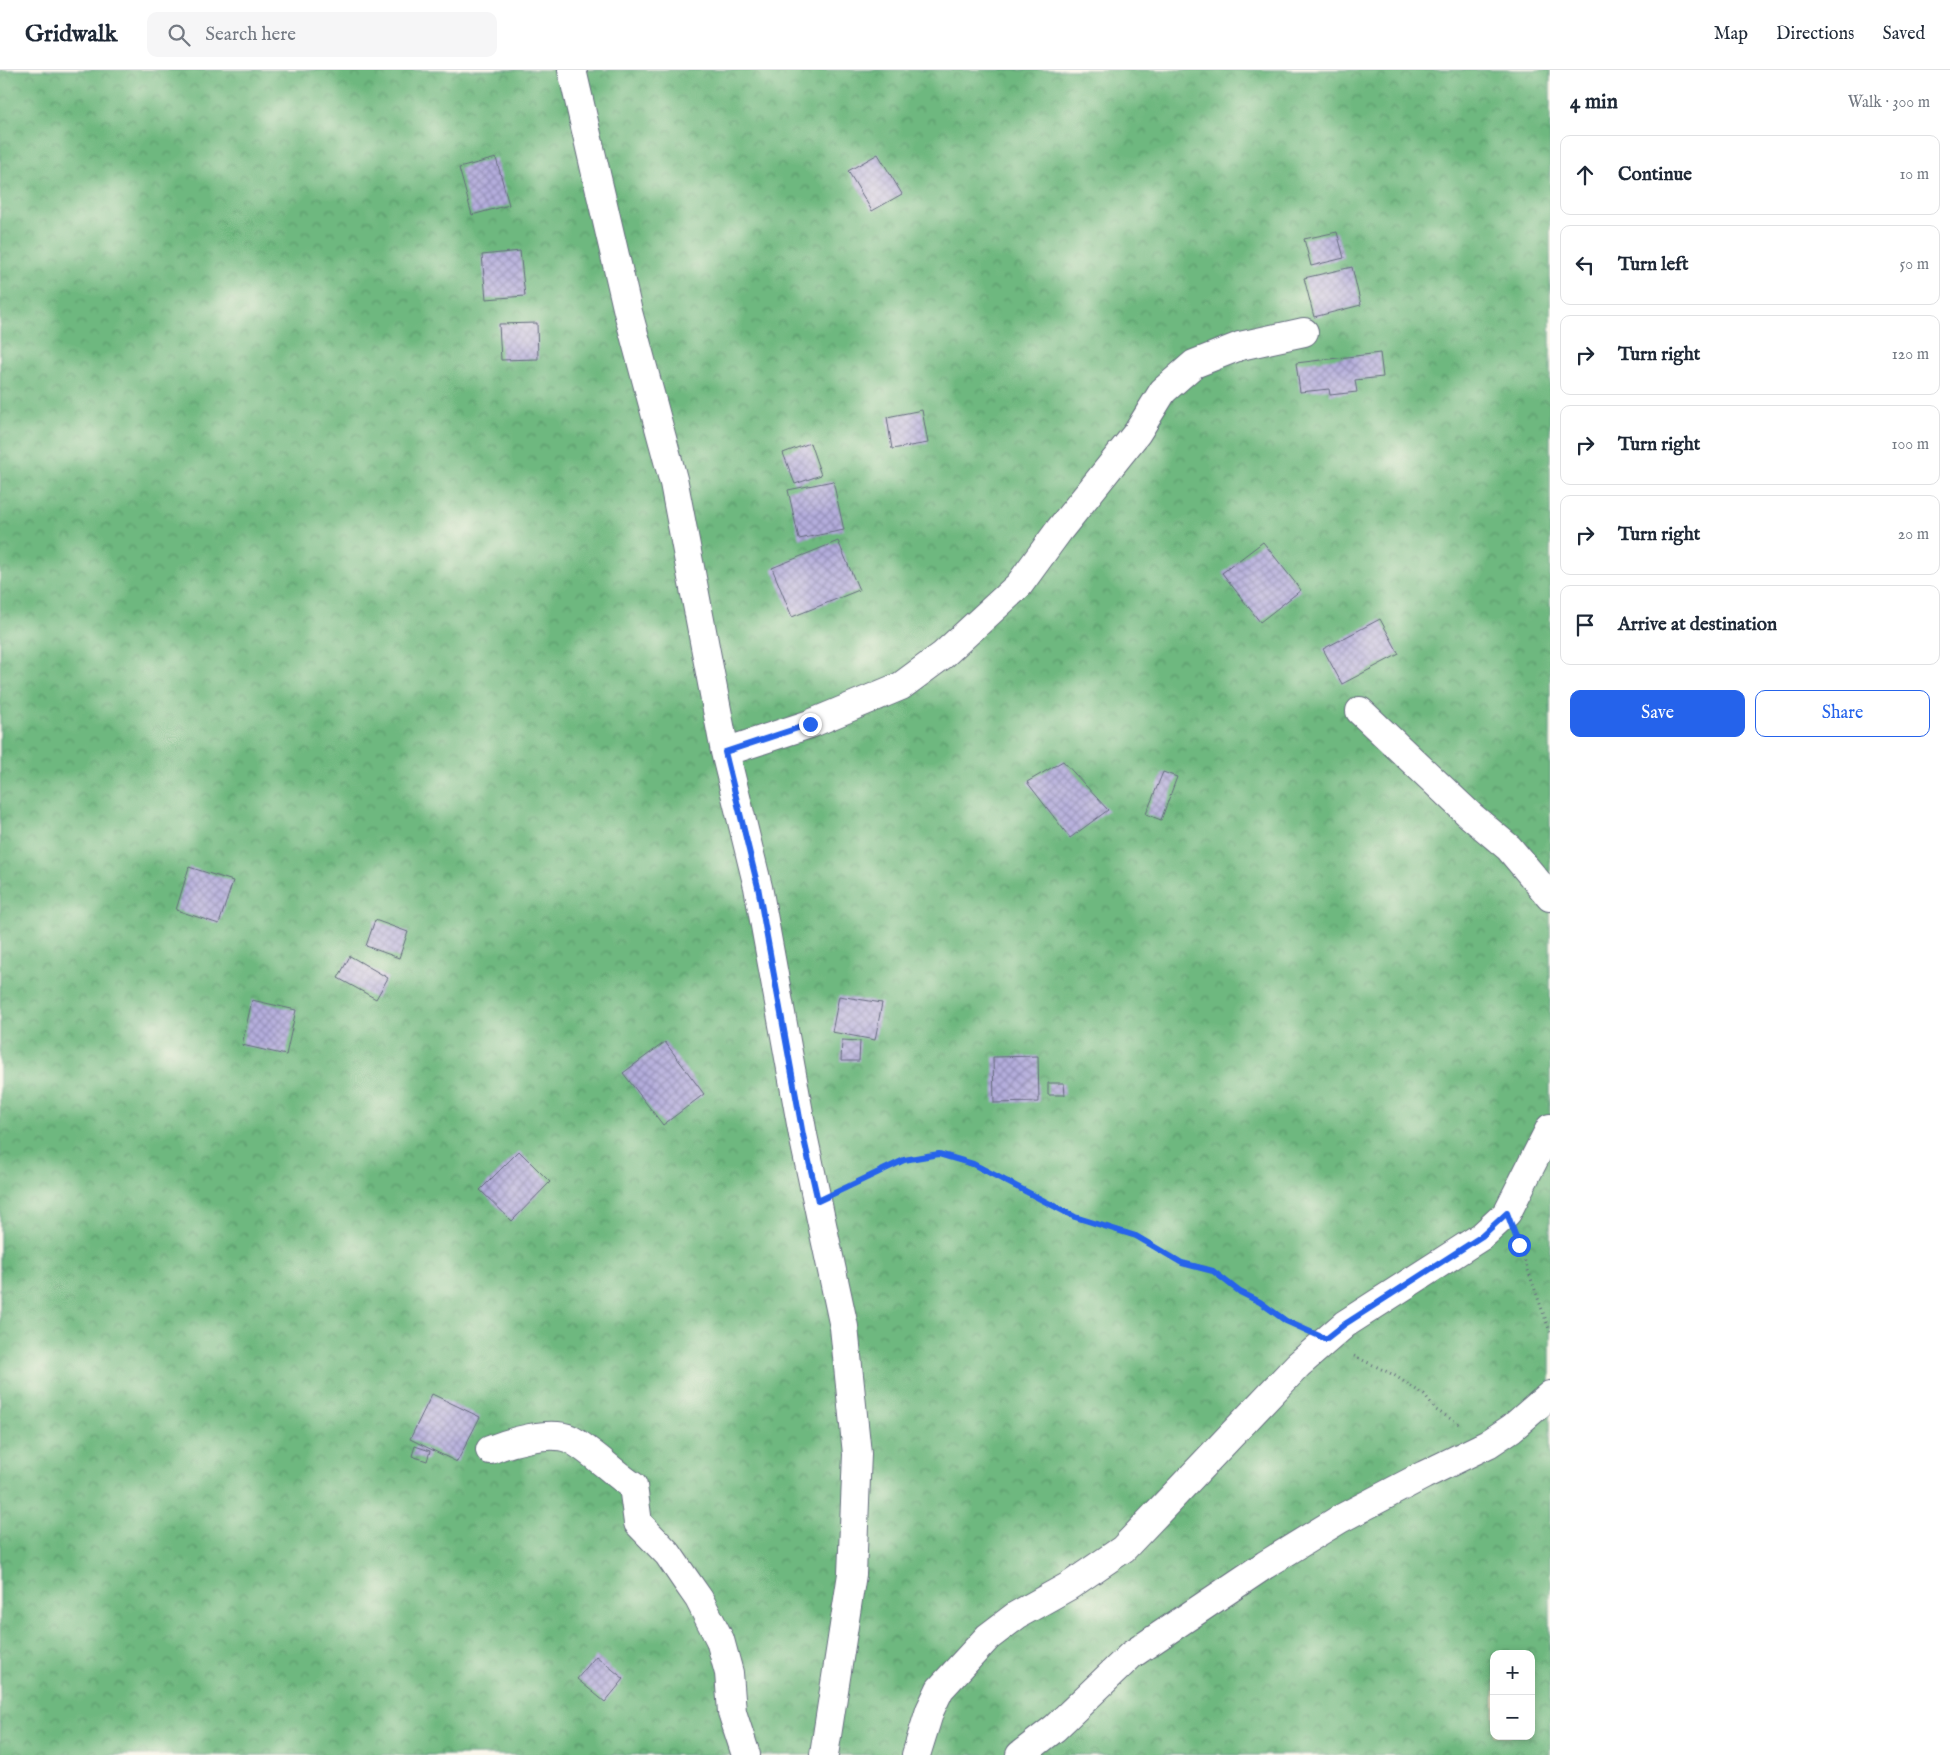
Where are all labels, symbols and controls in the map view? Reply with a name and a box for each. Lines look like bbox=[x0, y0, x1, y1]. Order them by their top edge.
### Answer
search box bbox=[147, 12, 497, 57]
text: Gridwalk bbox=[25, 19, 117, 50]
icon: search bbox=[165, 21, 193, 49]
text: Search here bbox=[205, 23, 296, 47]
text: Map bbox=[1714, 23, 1748, 46]
text: Directions bbox=[1776, 23, 1854, 46]
text: Saved bbox=[1882, 23, 1925, 46]
text: 4 min bbox=[1570, 89, 1618, 116]
text: Walk · 300 m bbox=[1848, 93, 1930, 113]
icon: ahead bbox=[1571, 161, 1599, 189]
text: Continue bbox=[1618, 163, 1692, 187]
text: 10 m bbox=[1899, 165, 1929, 185]
icon: left bbox=[1571, 251, 1599, 279]
text: Turn left bbox=[1618, 253, 1689, 277]
text: 50 m bbox=[1900, 255, 1929, 275]
icon: right bbox=[1571, 341, 1599, 369]
text: Turn right bbox=[1618, 343, 1700, 367]
text: 120 m bbox=[1892, 345, 1929, 365]
icon: right bbox=[1571, 431, 1599, 459]
text: Turn right bbox=[1618, 433, 1700, 457]
text: 100 m bbox=[1892, 435, 1929, 455]
icon: right bbox=[1571, 521, 1599, 549]
text: Turn right bbox=[1618, 523, 1700, 547]
text: 20 m bbox=[1898, 525, 1929, 545]
icon: arrive bbox=[1571, 611, 1599, 639]
text: Arrive at destination bbox=[1618, 613, 1777, 637]
button: Save bbox=[1570, 690, 1745, 737]
button: Share bbox=[1755, 690, 1930, 737]
route end bbox=[799, 713, 822, 736]
route start bbox=[1508, 1234, 1531, 1257]
map controls bbox=[1490, 1650, 1535, 1740]
button: + bbox=[1490, 1650, 1535, 1695]
button: − bbox=[1490, 1695, 1535, 1740]

